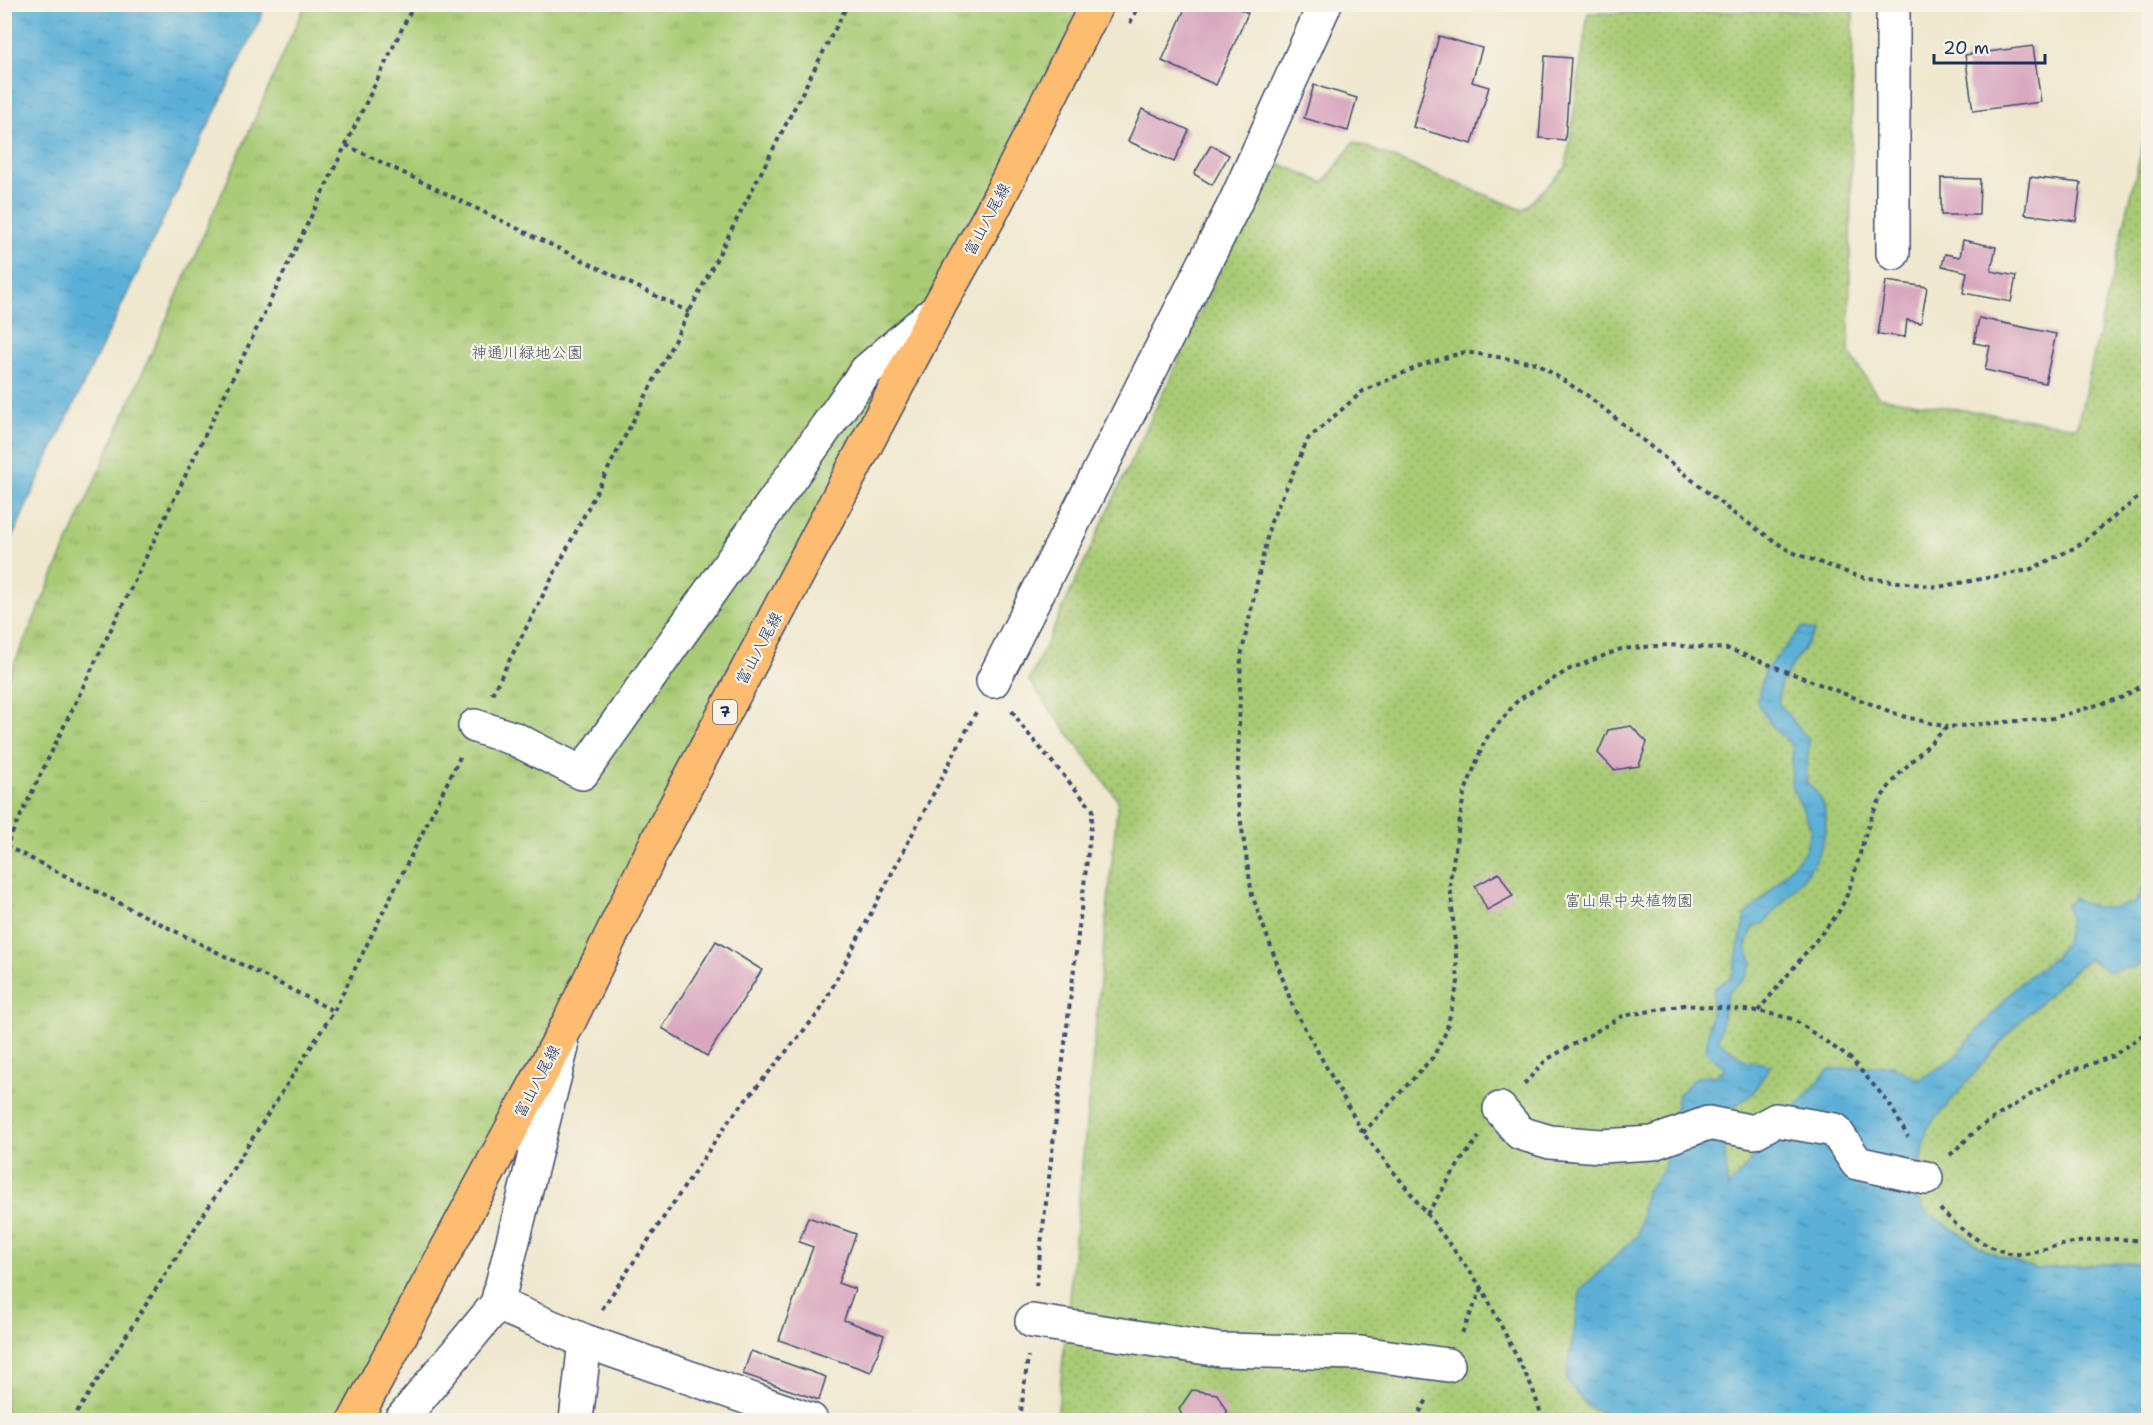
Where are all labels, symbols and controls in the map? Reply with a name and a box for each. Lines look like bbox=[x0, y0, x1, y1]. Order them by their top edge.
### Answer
scale bar bbox=[1934, 27, 2045, 65]
text: 20 m bbox=[1943, 36, 1989, 60]
street label: 富山八尾線 bbox=[959, 179, 1015, 259]
park label: 神通川緑地公園 bbox=[471, 342, 583, 363]
street label: 富山八尾線 bbox=[731, 608, 787, 688]
road number: 7 bbox=[713, 700, 737, 724]
park label: 富山県中央植物園 bbox=[1565, 890, 1693, 911]
street label: 富山八尾線 bbox=[509, 1041, 565, 1121]

